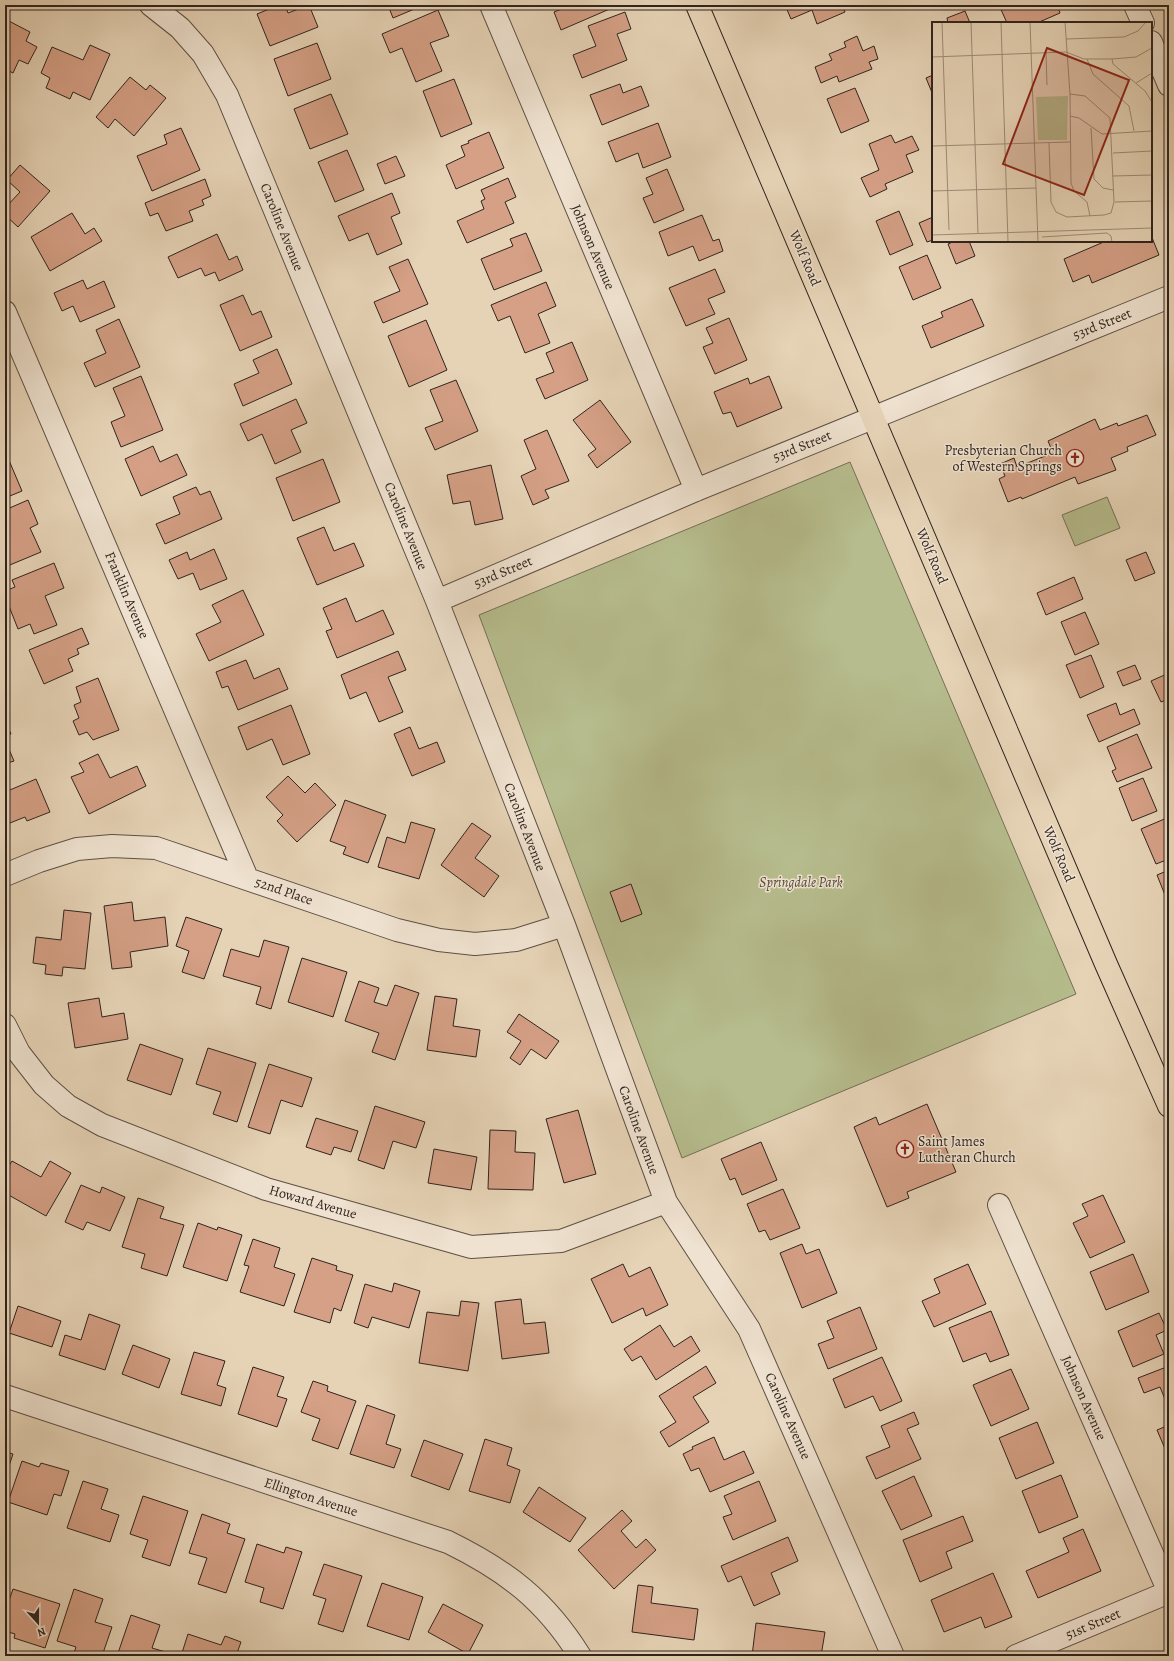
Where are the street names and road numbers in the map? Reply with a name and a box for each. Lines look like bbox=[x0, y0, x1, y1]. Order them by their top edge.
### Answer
street label: Caroline Avenue bbox=[256, 180, 308, 274]
street label: Johnson Avenue bbox=[567, 201, 619, 293]
street label: Wolf Road bbox=[784, 226, 825, 289]
street label: 53rd Street bbox=[1070, 303, 1135, 344]
street label: 53rd Street bbox=[770, 425, 835, 466]
street label: Caroline Avenue bbox=[380, 479, 432, 573]
street label: Wolf Road bbox=[911, 524, 952, 587]
street label: Franklin Avenue bbox=[100, 549, 154, 641]
street label: 53rd Street bbox=[471, 551, 535, 593]
street label: Caroline Avenue bbox=[499, 780, 551, 874]
street label: Wolf Road bbox=[1038, 822, 1079, 885]
street label: 52nd Place bbox=[252, 872, 316, 910]
street label: Caroline Avenue bbox=[614, 1083, 664, 1177]
street label: Howard Avenue bbox=[267, 1180, 359, 1224]
street label: Johnson Avenue bbox=[1057, 1353, 1111, 1443]
street label: Caroline Avenue bbox=[760, 1370, 816, 1462]
street label: Ellington Avenue bbox=[262, 1473, 360, 1521]
street label: 51st Street bbox=[1062, 1604, 1124, 1644]

